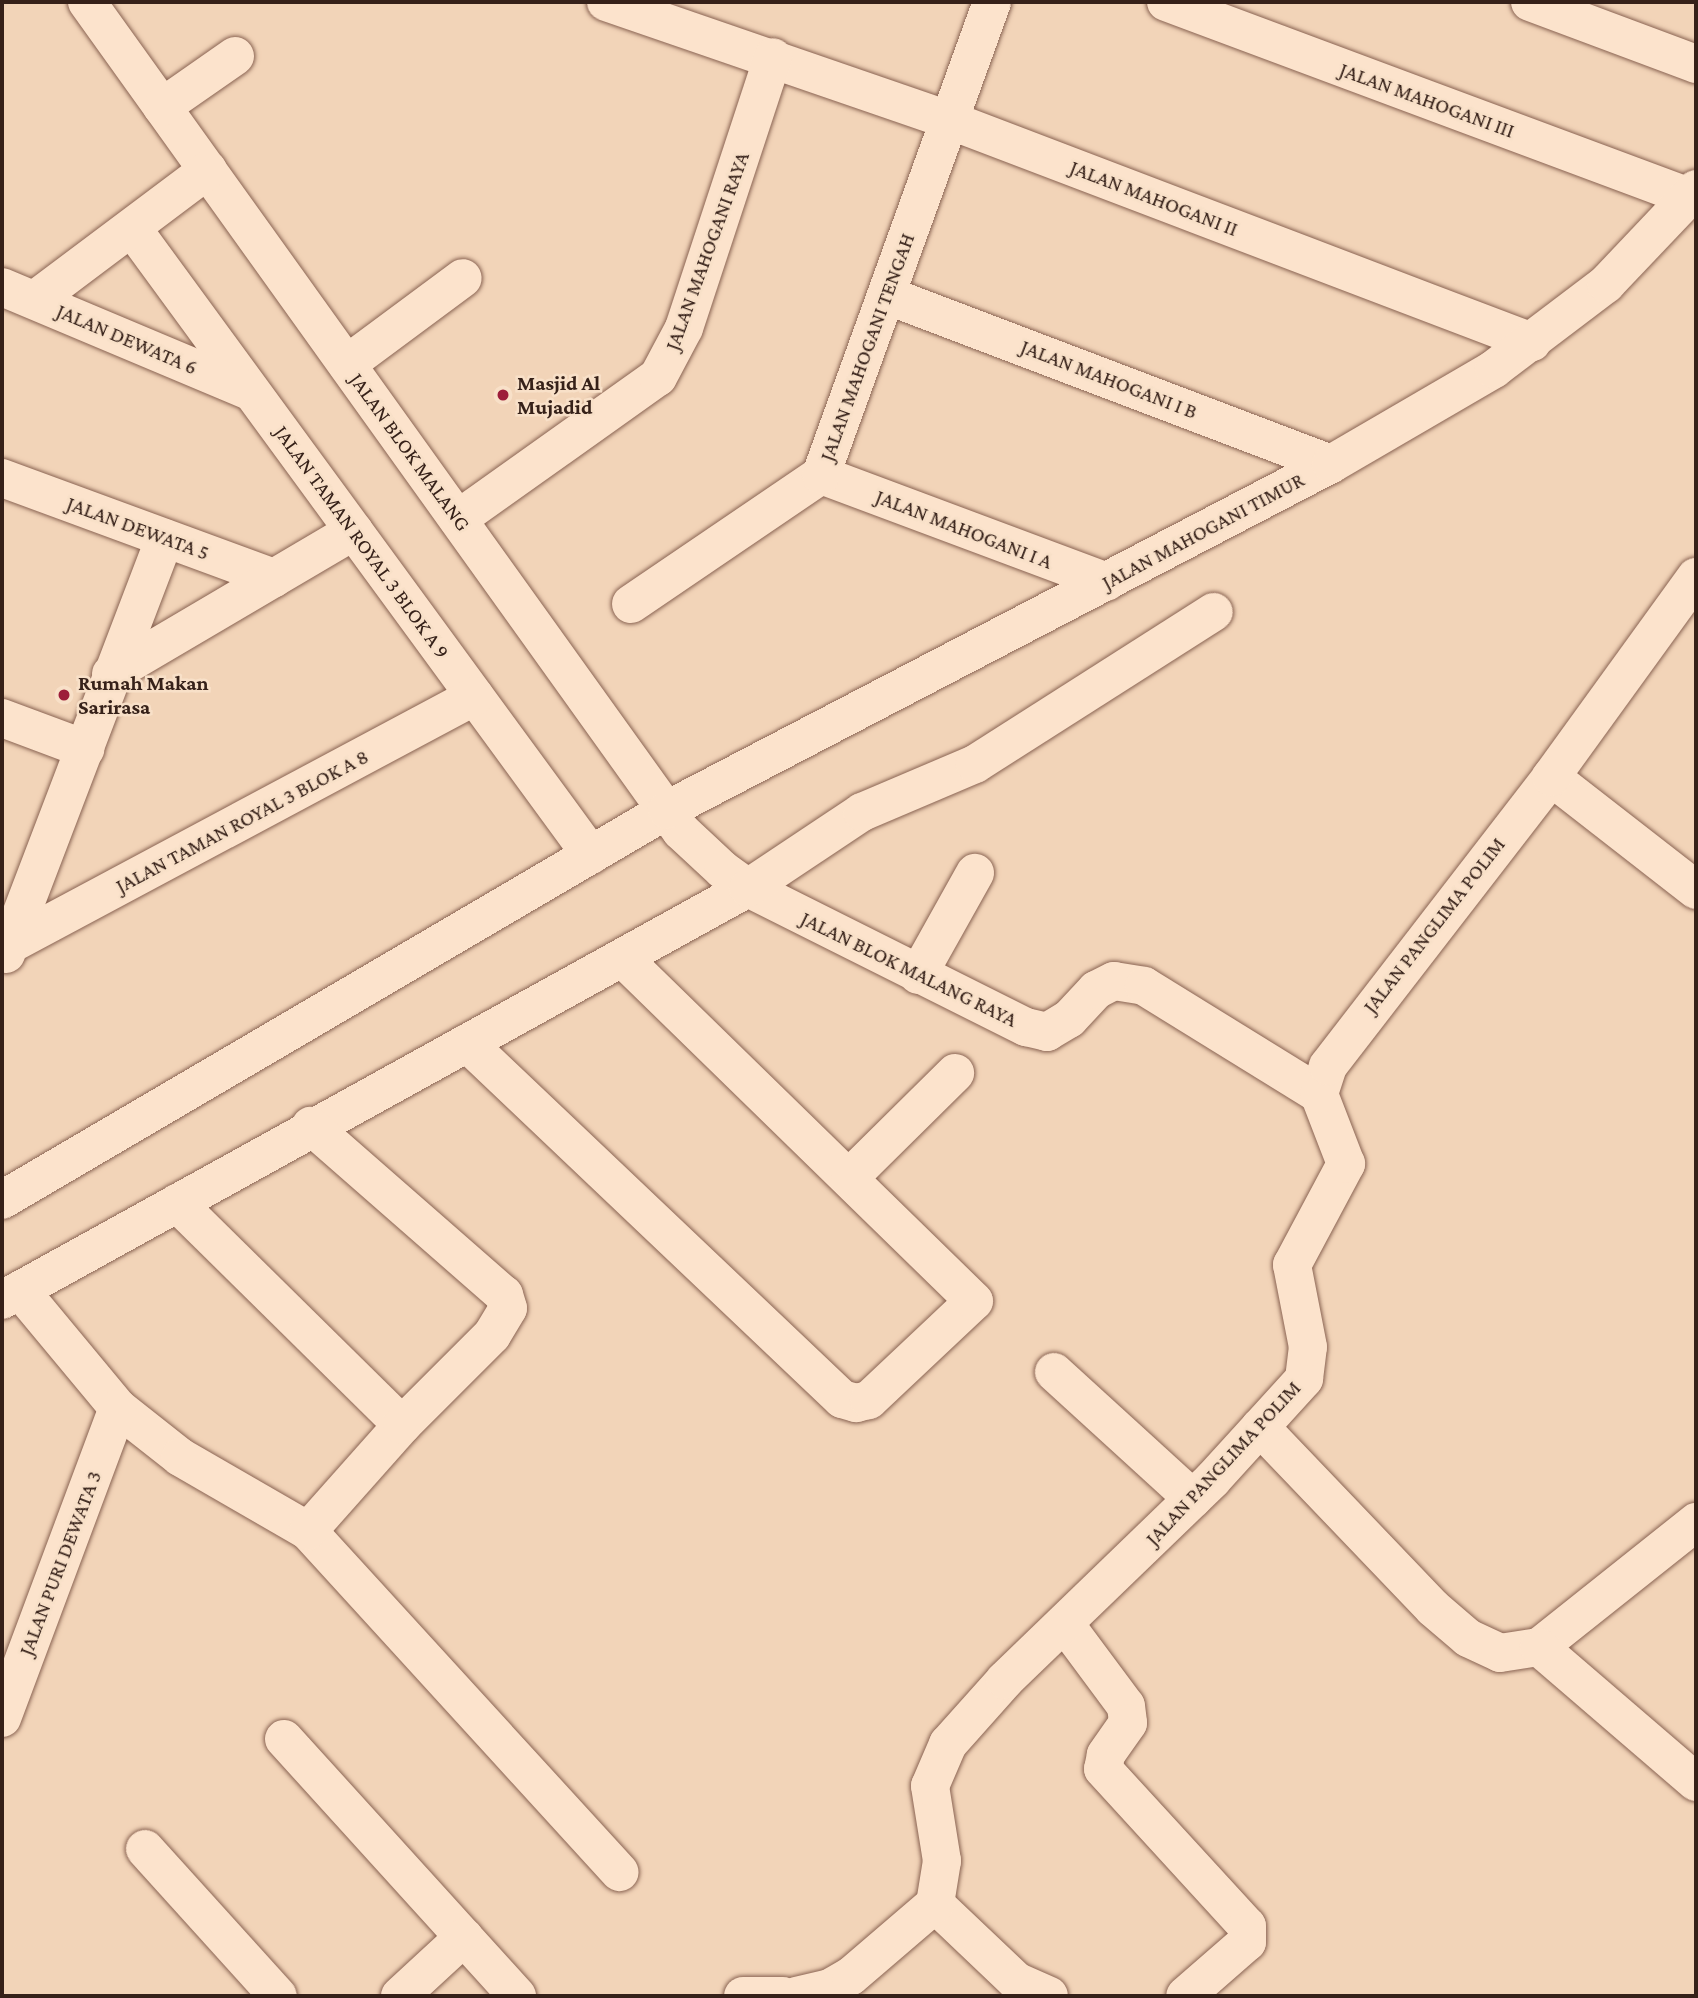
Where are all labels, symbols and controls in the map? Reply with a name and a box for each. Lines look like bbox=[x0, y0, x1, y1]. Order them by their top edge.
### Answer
street label: JALAN MAHOGANI III bbox=[1336, 57, 1518, 143]
street label: JALAN MAHOGANI RAYA bbox=[659, 148, 755, 354]
street label: JALAN MAHOGANI II bbox=[1067, 154, 1241, 242]
street label: JALAN MAHOGANI TENGAH bbox=[814, 230, 920, 464]
street label: JALAN DEWATA 6 bbox=[53, 298, 201, 380]
street label: JALAN MAHOGANI I B bbox=[1017, 334, 1201, 424]
street label: JALAN BLOK MALANG bbox=[344, 368, 476, 536]
place label: Masjid Al Mujadid bbox=[517, 370, 600, 420]
marker: Masjid Al Mujadid bbox=[495, 387, 511, 403]
street label: JALAN TAMAN ROYAL 3 BLOK A 9 bbox=[269, 421, 455, 663]
street label: JALAN MAHOGANI TIMUR bbox=[1098, 467, 1308, 595]
street label: JALAN MAHOGANI I A bbox=[872, 484, 1056, 574]
street label: JALAN DEWATA 5 bbox=[63, 491, 213, 565]
place label: Rumah Makan Sarirasa bbox=[78, 670, 209, 720]
marker: Rumah Makan Sarirasa bbox=[56, 687, 72, 703]
street label: JALAN TAMAN ROYAL 3 BLOK A 8 bbox=[111, 744, 373, 898]
street label: JALAN PANGLIMA POLIM bbox=[1357, 832, 1511, 1018]
street label: JALAN BLOK MALANG RAYA bbox=[797, 906, 1021, 1032]
street label: JALAN PANGLIMA POLIM bbox=[1140, 1375, 1306, 1551]
street label: JALAN PURI DEWATA 3 bbox=[13, 1467, 107, 1659]

